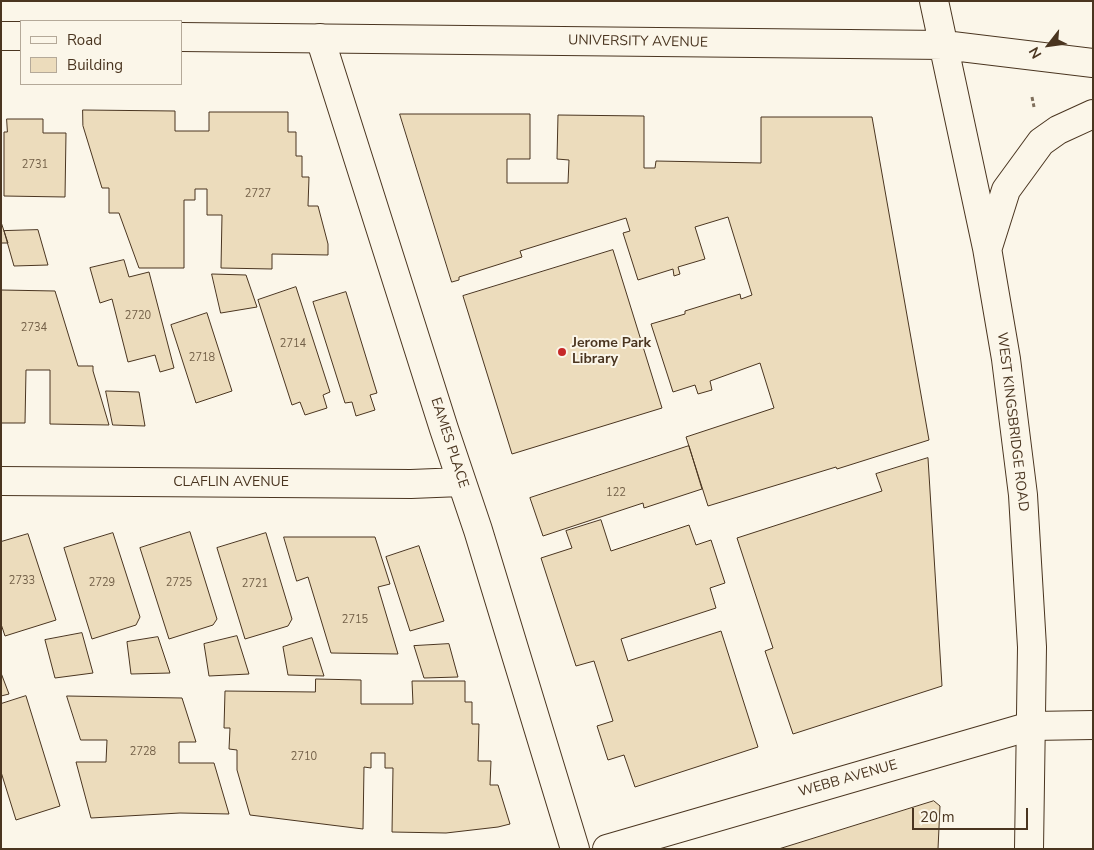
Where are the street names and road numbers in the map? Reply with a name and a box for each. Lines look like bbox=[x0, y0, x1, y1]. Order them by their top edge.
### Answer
street label: UNIVERSITY AVENUE bbox=[568, 32, 708, 52]
street label: WEST KINGSBRIDGE ROAD bbox=[993, 331, 1031, 513]
street label: EAMES PLACE bbox=[426, 396, 472, 490]
street label: CLAFLIN AVENUE bbox=[173, 475, 289, 491]
street label: WEBB AVENUE bbox=[797, 757, 899, 801]

